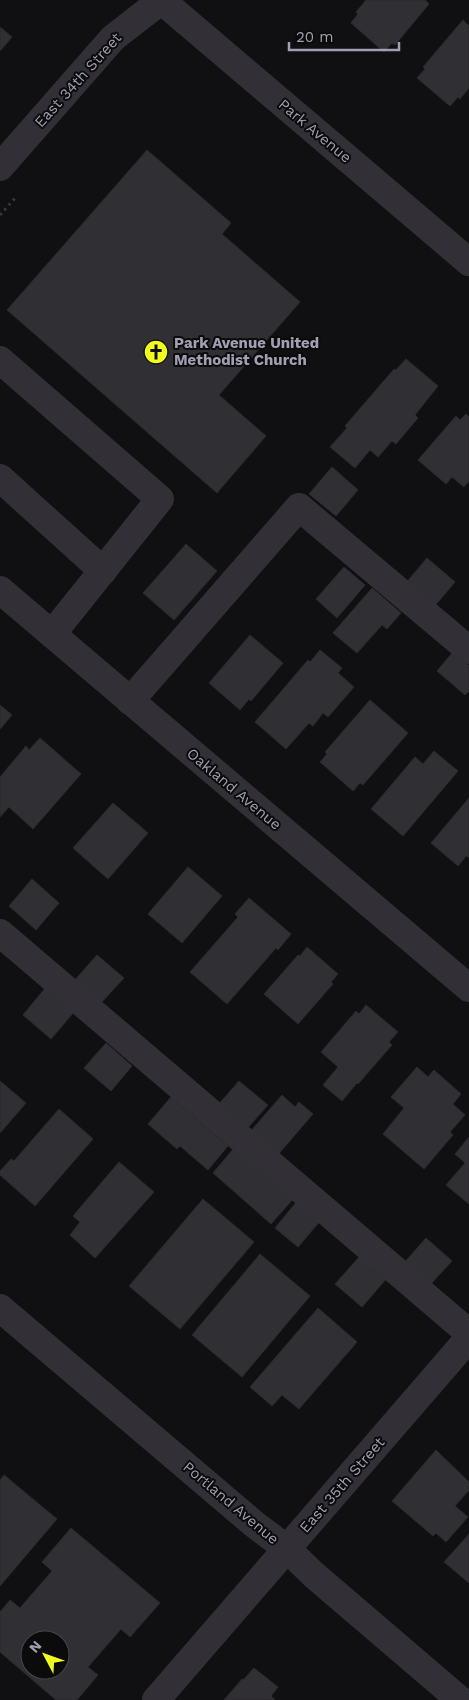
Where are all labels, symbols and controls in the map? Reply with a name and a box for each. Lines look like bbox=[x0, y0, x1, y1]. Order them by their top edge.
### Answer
scale bar bbox=[289, 20, 399, 52]
street label: East 34th Street bbox=[31, 28, 126, 131]
text: 20 m bbox=[296, 28, 334, 46]
street label: Park Avenue bbox=[275, 95, 355, 167]
place label: Park Avenue United Methodist Church bbox=[174, 334, 319, 369]
church icon: Park Avenue United Methodist Church bbox=[143, 339, 169, 365]
street label: Oakland Avenue bbox=[183, 744, 285, 834]
street label: East 35th Street bbox=[296, 1433, 389, 1536]
street label: Portland Avenue bbox=[180, 1458, 282, 1548]
north arrow bbox=[20, 1630, 70, 1680]
text: N bbox=[26, 1637, 45, 1656]

